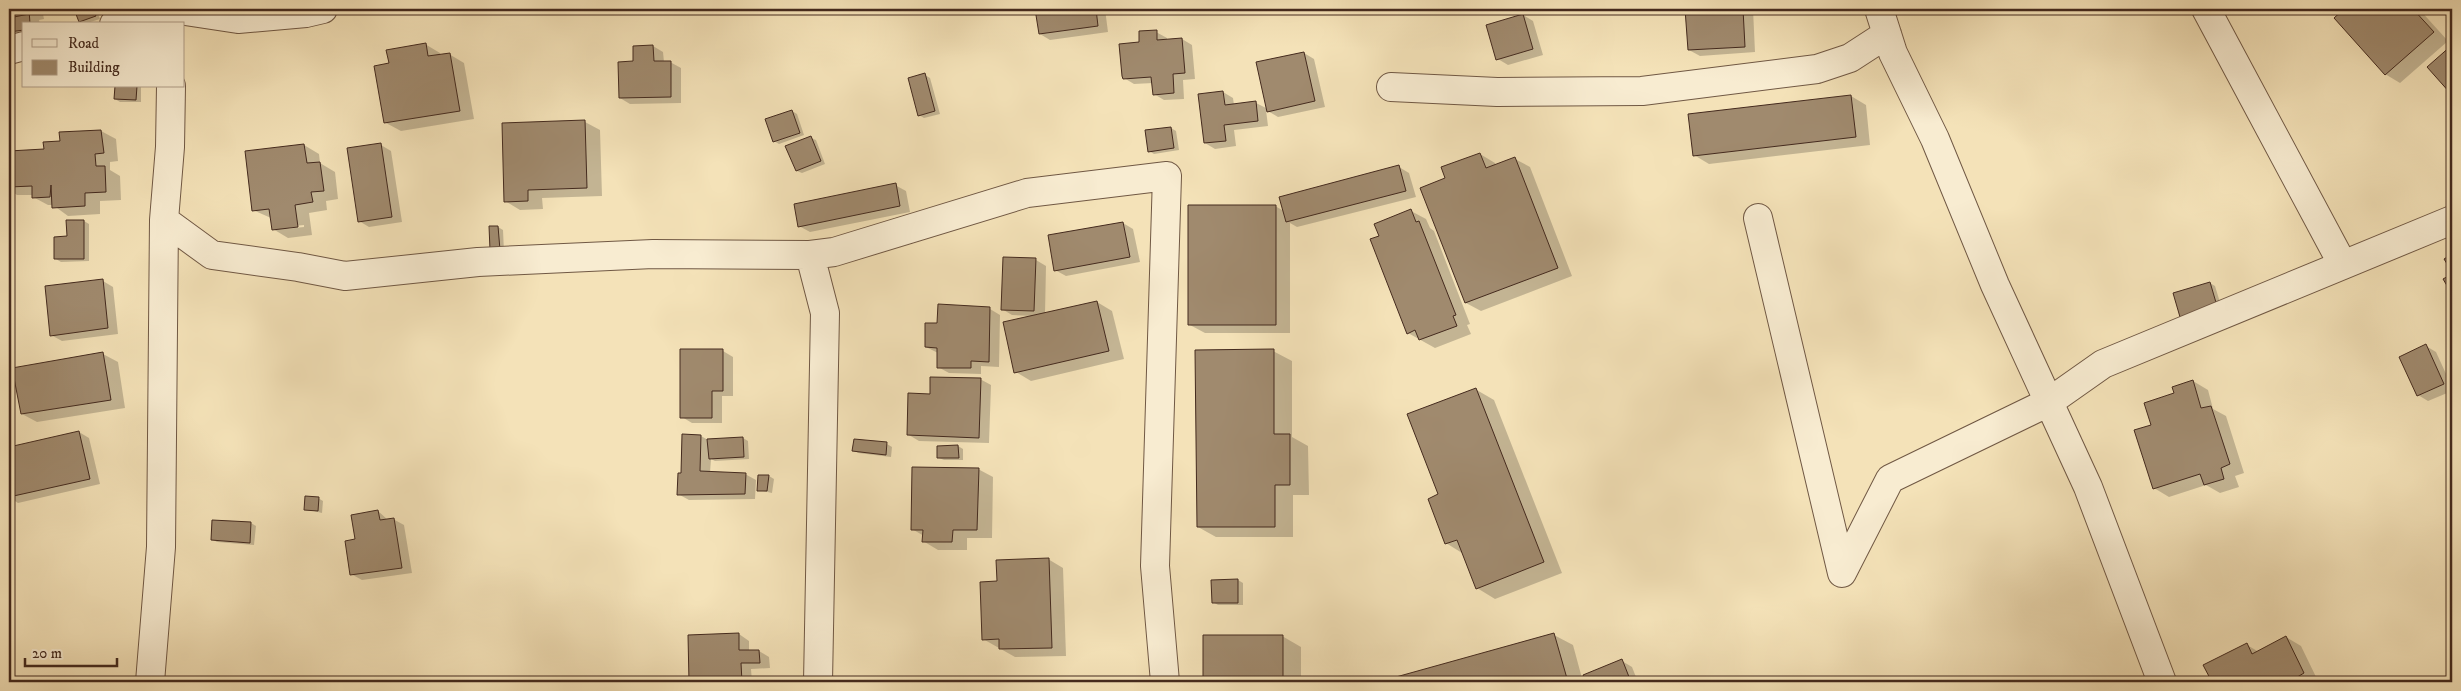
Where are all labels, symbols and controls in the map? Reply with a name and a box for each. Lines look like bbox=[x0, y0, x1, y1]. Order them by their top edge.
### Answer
legend bbox=[22, 22, 185, 88]
text: Road bbox=[68, 34, 100, 53]
text: Building bbox=[68, 58, 120, 77]
scale bar bbox=[25, 636, 118, 668]
text: 20 m bbox=[32, 644, 62, 663]

